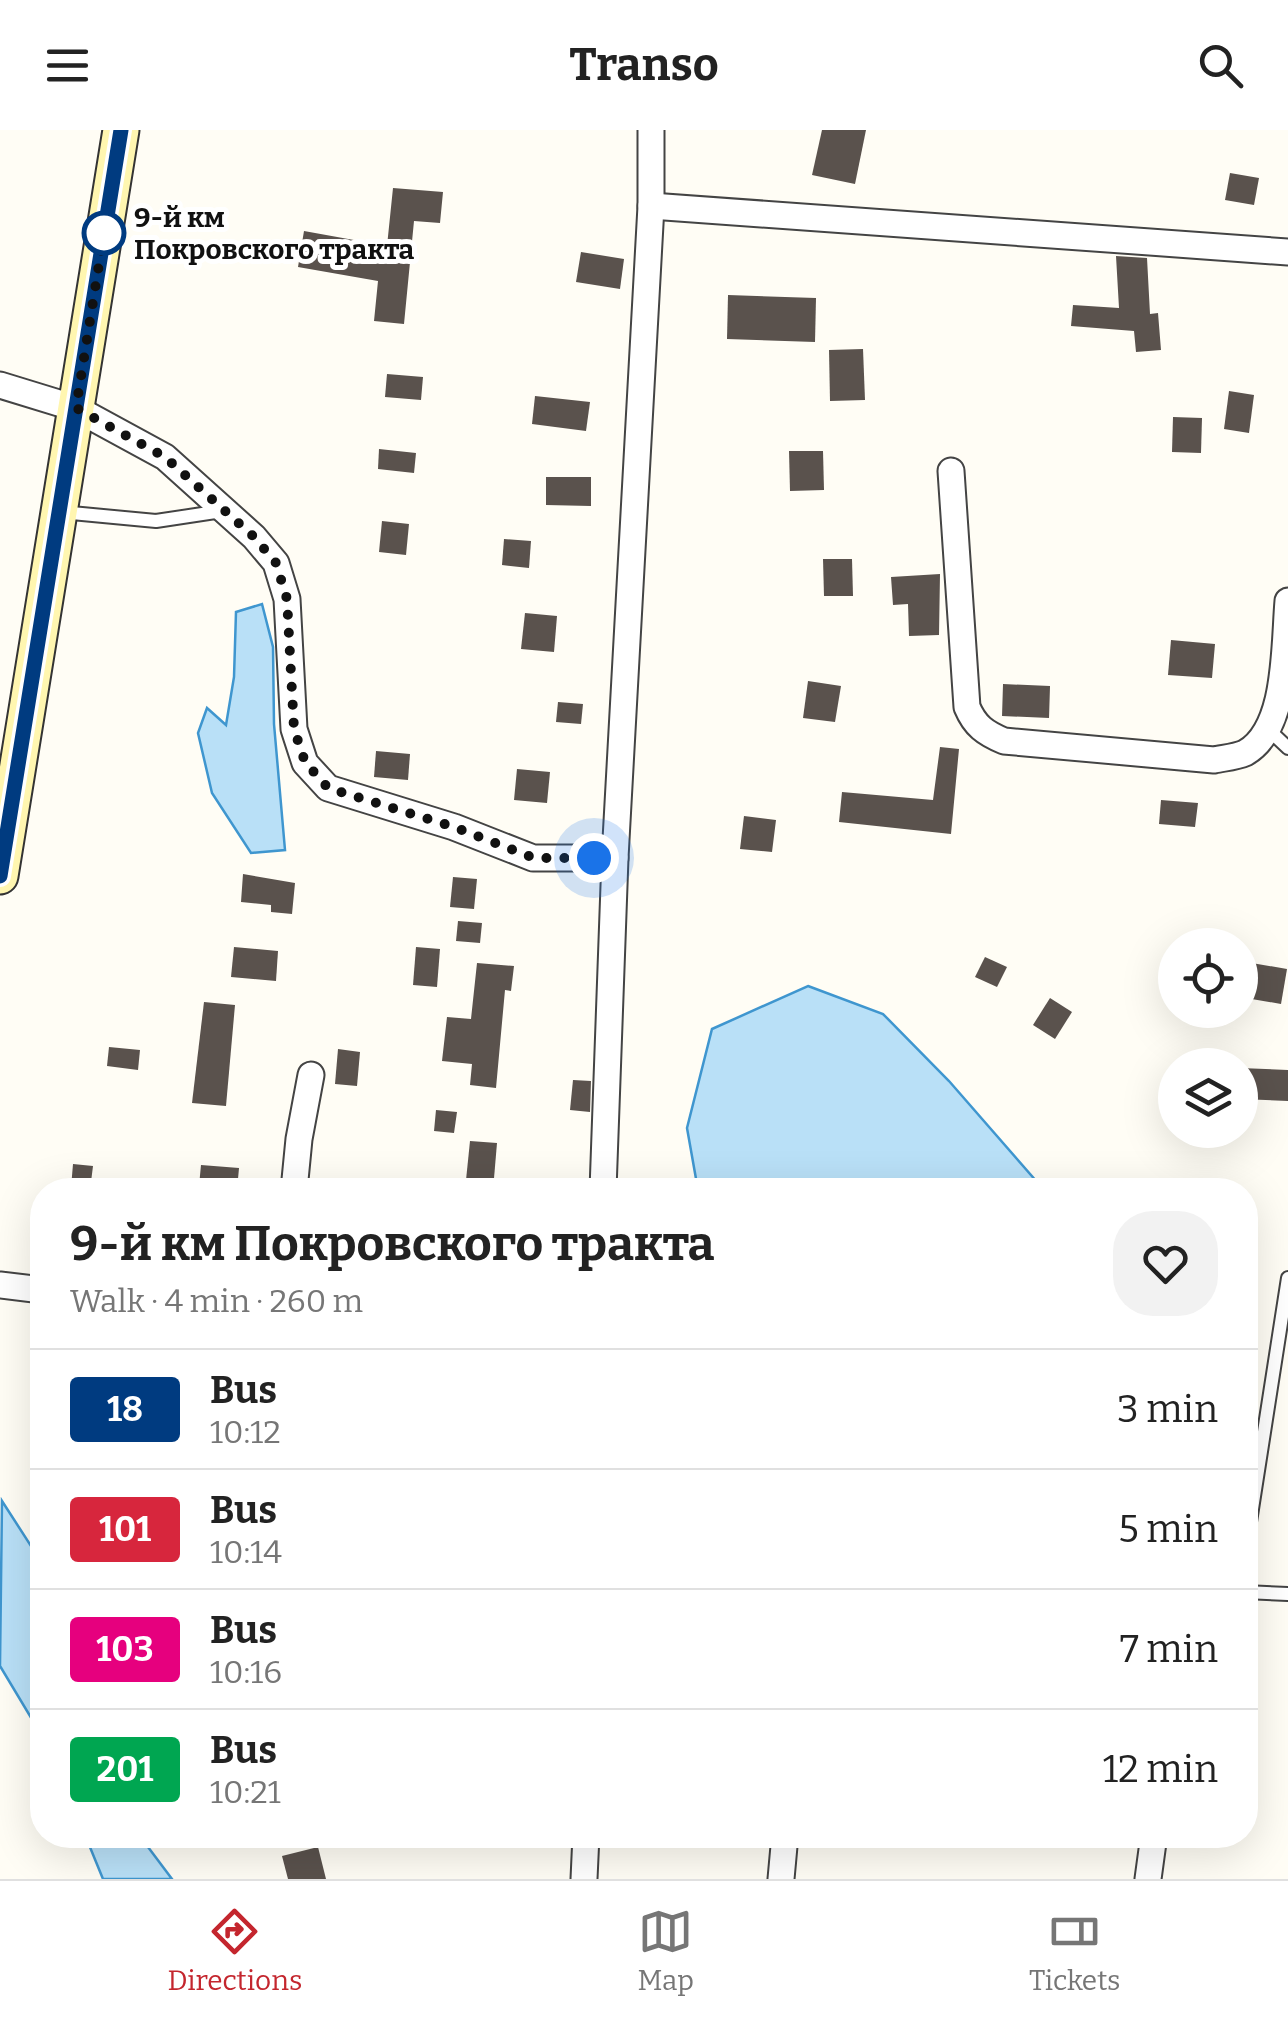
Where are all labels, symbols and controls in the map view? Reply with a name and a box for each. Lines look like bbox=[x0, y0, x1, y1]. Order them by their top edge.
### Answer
icon: menu bbox=[40, 38, 95, 93]
text: Transo bbox=[569, 38, 719, 92]
icon: search bbox=[1193, 38, 1248, 93]
place label: 9-й км Покровского тракта bbox=[134, 201, 414, 266]
marker: 9-й км Покровского тракта bbox=[83, 212, 125, 254]
your location bbox=[569, 833, 619, 883]
map controls bbox=[1158, 928, 1258, 1148]
button: locate bbox=[1158, 928, 1258, 1028]
button: layers bbox=[1158, 1048, 1258, 1148]
button: heart bbox=[1113, 1211, 1218, 1316]
text: 9-й км Покровского тракта bbox=[70, 1215, 715, 1273]
text: Walk · 4 min · 260 m bbox=[70, 1282, 363, 1320]
text: Bus bbox=[210, 1367, 277, 1413]
text: 3 min bbox=[1117, 1386, 1218, 1432]
text: 18 bbox=[107, 1388, 143, 1430]
text: 10:12 bbox=[210, 1413, 281, 1451]
text: Bus bbox=[210, 1487, 277, 1533]
text: 5 min bbox=[1118, 1506, 1218, 1552]
text: 101 bbox=[99, 1508, 151, 1550]
text: 10:14 bbox=[210, 1533, 282, 1571]
text: Bus bbox=[210, 1607, 277, 1653]
text: 7 min bbox=[1120, 1626, 1218, 1672]
text: 103 bbox=[96, 1628, 154, 1670]
text: 10:16 bbox=[210, 1653, 282, 1691]
text: Bus bbox=[210, 1727, 277, 1773]
text: 12 min bbox=[1103, 1746, 1218, 1792]
text: 201 bbox=[97, 1748, 153, 1790]
text: 10:21 bbox=[210, 1773, 281, 1811]
tab: Directions bbox=[168, 1904, 302, 1997]
tab: Map bbox=[637, 1904, 694, 1997]
tab: Tickets bbox=[1029, 1904, 1120, 1997]

